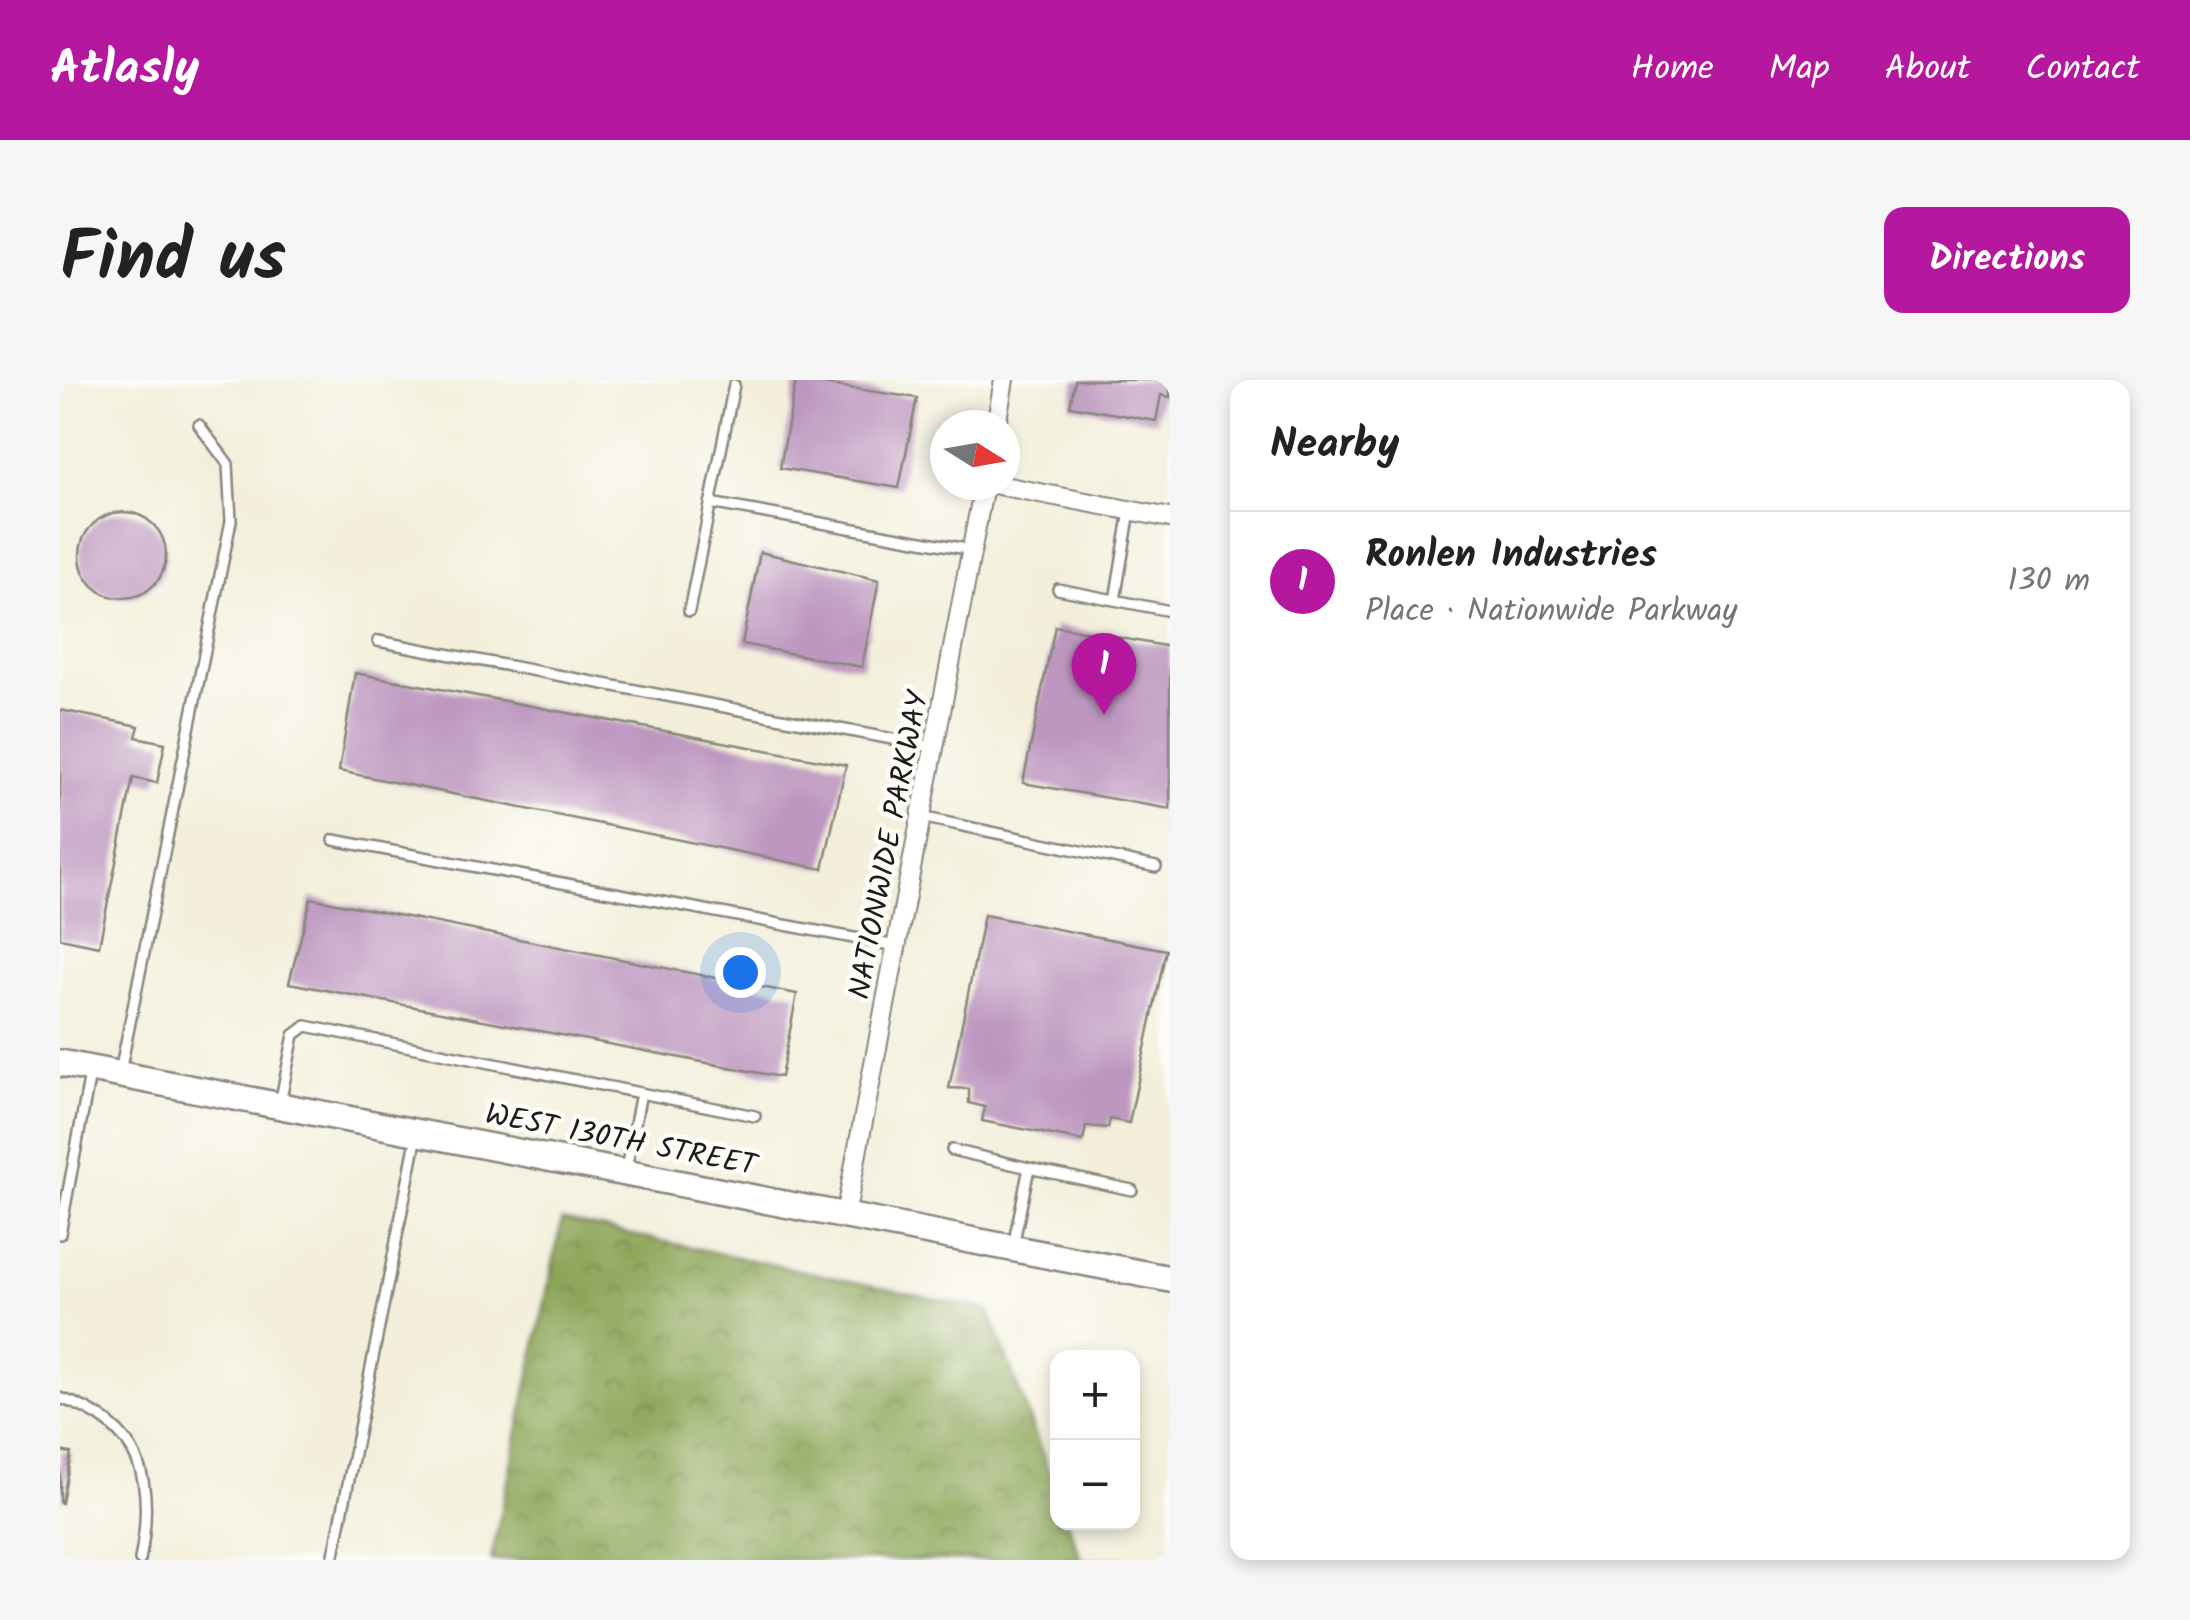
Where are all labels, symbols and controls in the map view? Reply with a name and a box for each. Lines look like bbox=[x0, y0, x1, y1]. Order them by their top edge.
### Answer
text: Atlasly bbox=[50, 32, 199, 108]
text: Home bbox=[1631, 42, 1714, 98]
text: Map bbox=[1769, 42, 1830, 98]
text: About bbox=[1885, 42, 1970, 98]
text: Contact bbox=[2025, 42, 2140, 98]
text: Find us bbox=[60, 205, 286, 316]
button: Directions bbox=[1884, 207, 2130, 313]
north arrow bbox=[930, 410, 1020, 500]
text: Nearby bbox=[1270, 412, 1399, 479]
text: Ronlen Industries bbox=[1365, 526, 1657, 586]
text: 1 bbox=[1298, 556, 1307, 607]
text: 130 m bbox=[2007, 556, 2090, 607]
text: Place · Nationwide Parkway bbox=[1365, 586, 1737, 637]
pin: 1 bbox=[1072, 632, 1136, 715]
street label: NATIONWIDE PARKWAY bbox=[837, 685, 944, 1004]
your location bbox=[715, 947, 766, 998]
street label: WEST 130TH STREET bbox=[481, 1091, 763, 1191]
map controls bbox=[1050, 1350, 1140, 1530]
button: + bbox=[1050, 1350, 1140, 1440]
button: − bbox=[1050, 1440, 1140, 1530]

